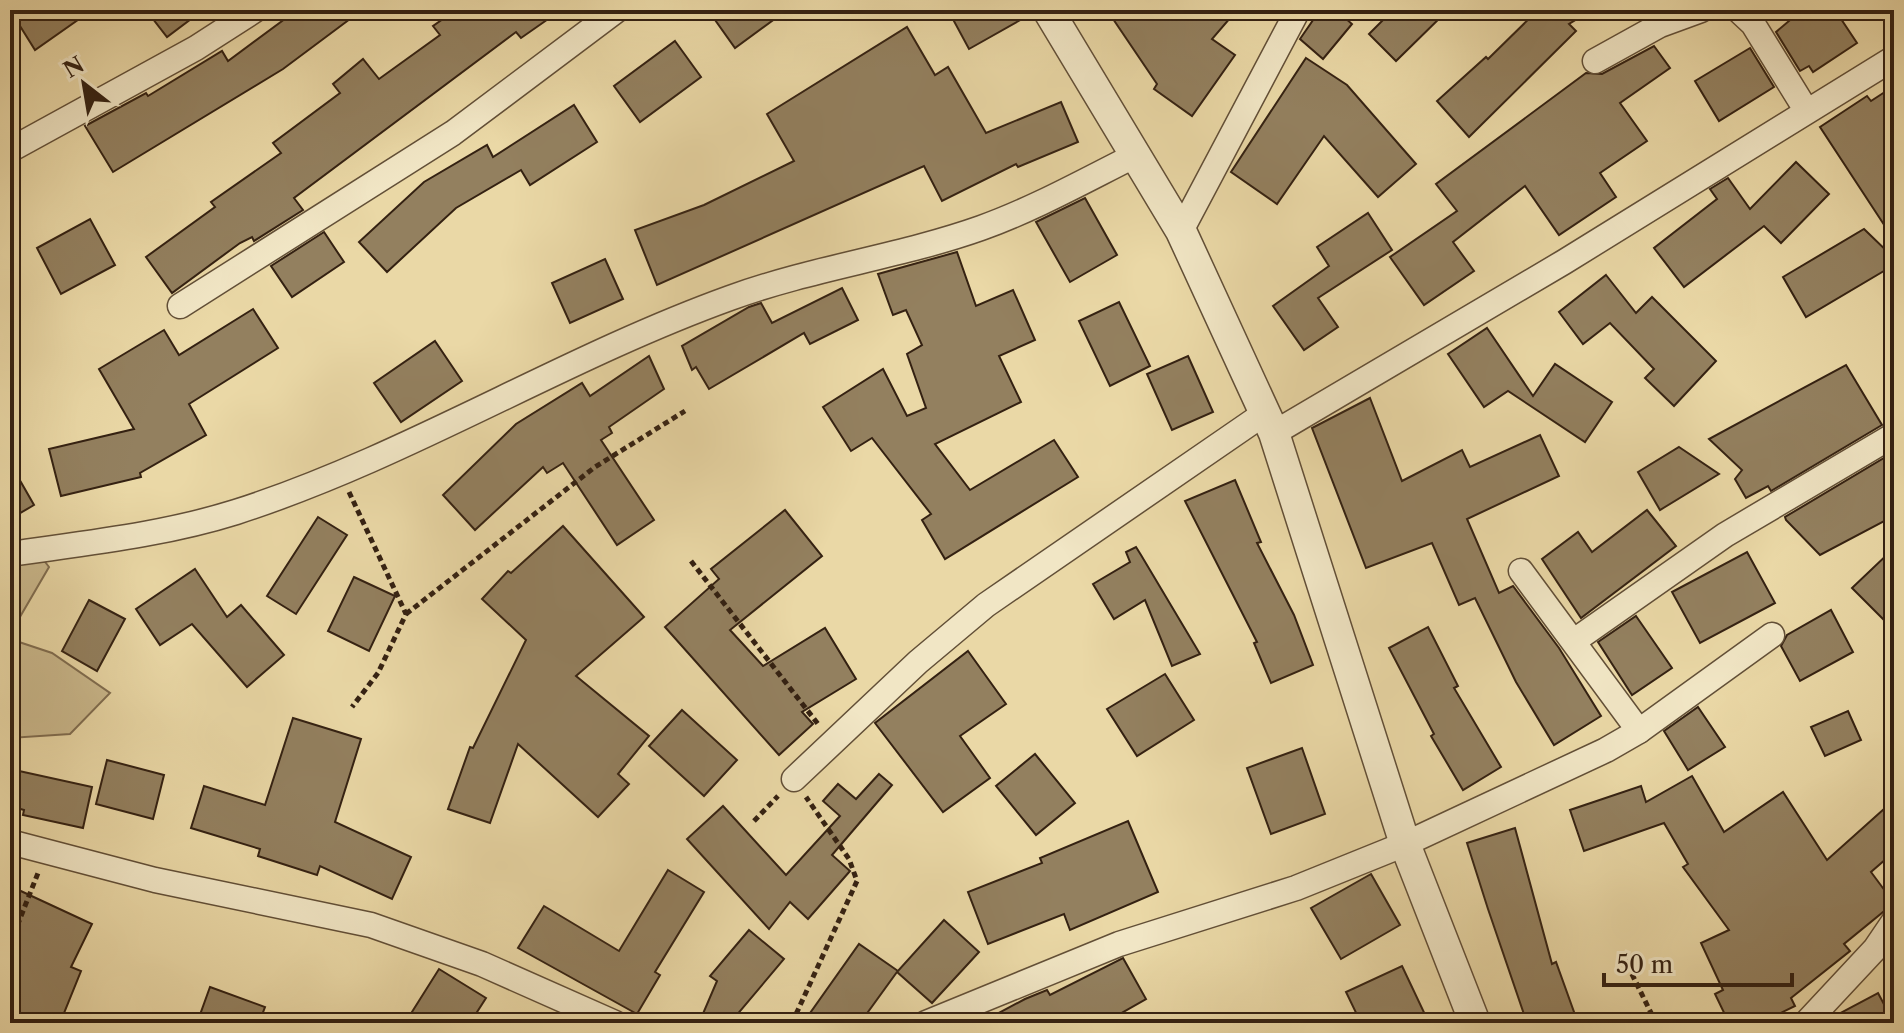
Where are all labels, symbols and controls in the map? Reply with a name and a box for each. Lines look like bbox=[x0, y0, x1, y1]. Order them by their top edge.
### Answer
north arrow bbox=[44, 44, 124, 124]
text: N bbox=[59, 51, 89, 84]
scale bar bbox=[1604, 937, 1792, 987]
text: 50 m bbox=[1616, 950, 1673, 979]

